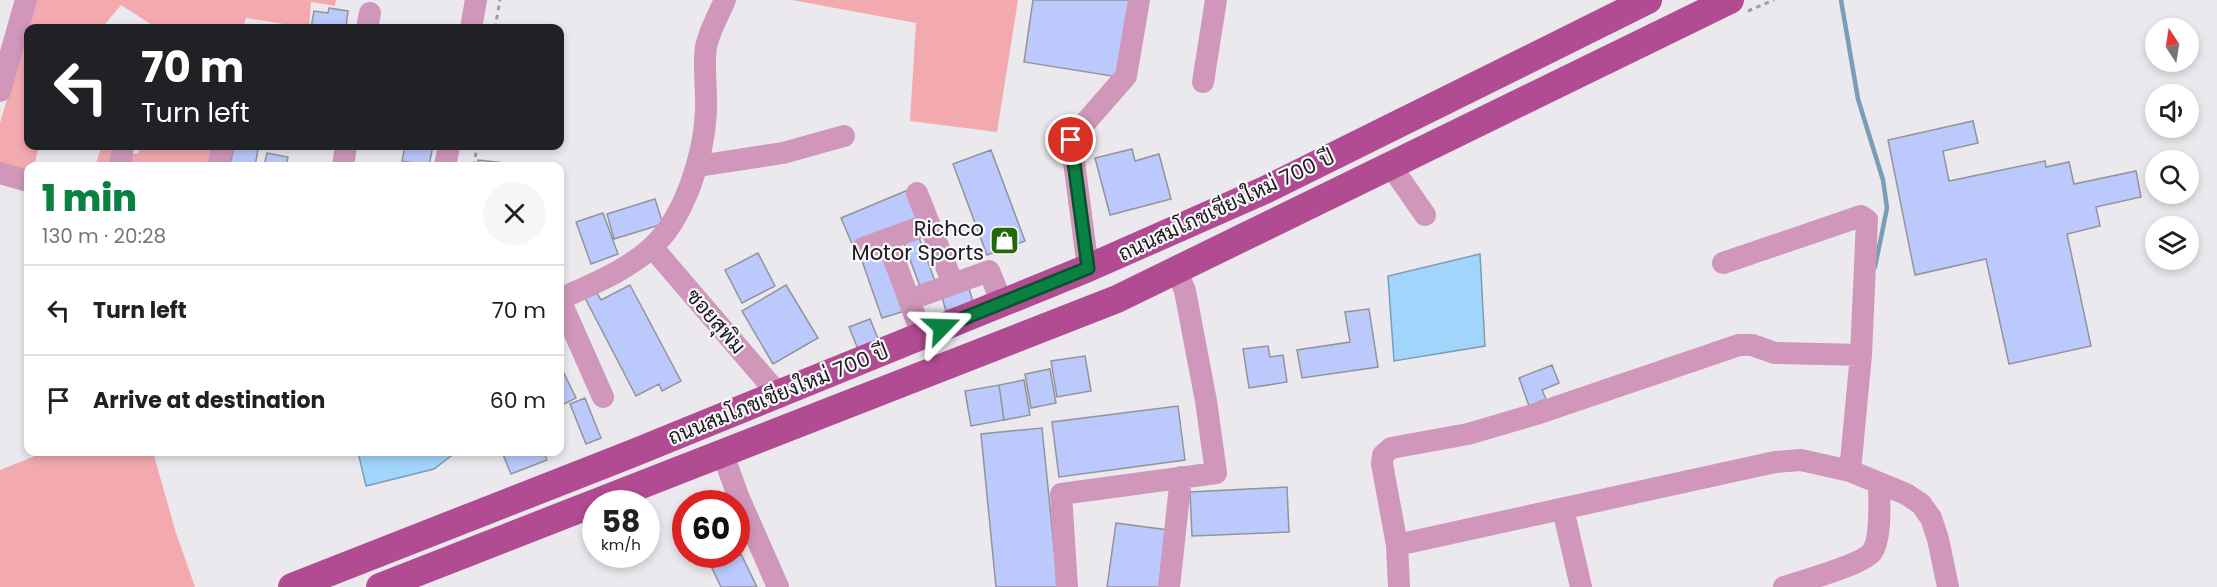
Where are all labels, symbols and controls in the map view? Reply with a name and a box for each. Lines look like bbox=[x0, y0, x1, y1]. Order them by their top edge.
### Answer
north arrow bbox=[2145, 18, 2199, 72]
map controls bbox=[2145, 18, 2199, 270]
text: 70 m bbox=[141, 38, 244, 97]
icon: left bbox=[42, 48, 120, 126]
button: sound bbox=[2145, 84, 2199, 138]
text: Turn left bbox=[141, 94, 250, 131]
pin bbox=[1045, 114, 1096, 165]
icon: arrive bbox=[1054, 123, 1087, 156]
street label: ถนนสมโภชเชียงใหม่ 700 ปี bbox=[1113, 142, 1339, 268]
button: search bbox=[2145, 150, 2199, 204]
text: 1 min bbox=[42, 173, 137, 224]
button: close bbox=[483, 182, 546, 245]
place label: Richco Motor Sports bbox=[852, 214, 984, 267]
button: layers bbox=[2145, 216, 2199, 270]
text: 130 m · 20:28 bbox=[42, 222, 166, 250]
shop icon: Richco Motor Sports bbox=[989, 224, 1021, 256]
street label: ซอยสุพิม bbox=[680, 282, 752, 360]
icon: left bbox=[42, 294, 75, 327]
text: Turn left bbox=[93, 295, 187, 326]
text: 70 m bbox=[492, 295, 546, 326]
position arrow bbox=[910, 295, 974, 359]
street label: ถนนสมโภชเชียงใหม่ 700 ปี bbox=[663, 336, 893, 452]
icon: arrive bbox=[42, 384, 75, 417]
text: Arrive at destination bbox=[93, 385, 325, 416]
text: 60 m bbox=[490, 385, 546, 416]
speed limit sign: 60 bbox=[672, 490, 750, 568]
text: 58 bbox=[602, 500, 640, 543]
text: km/h bbox=[601, 534, 641, 555]

